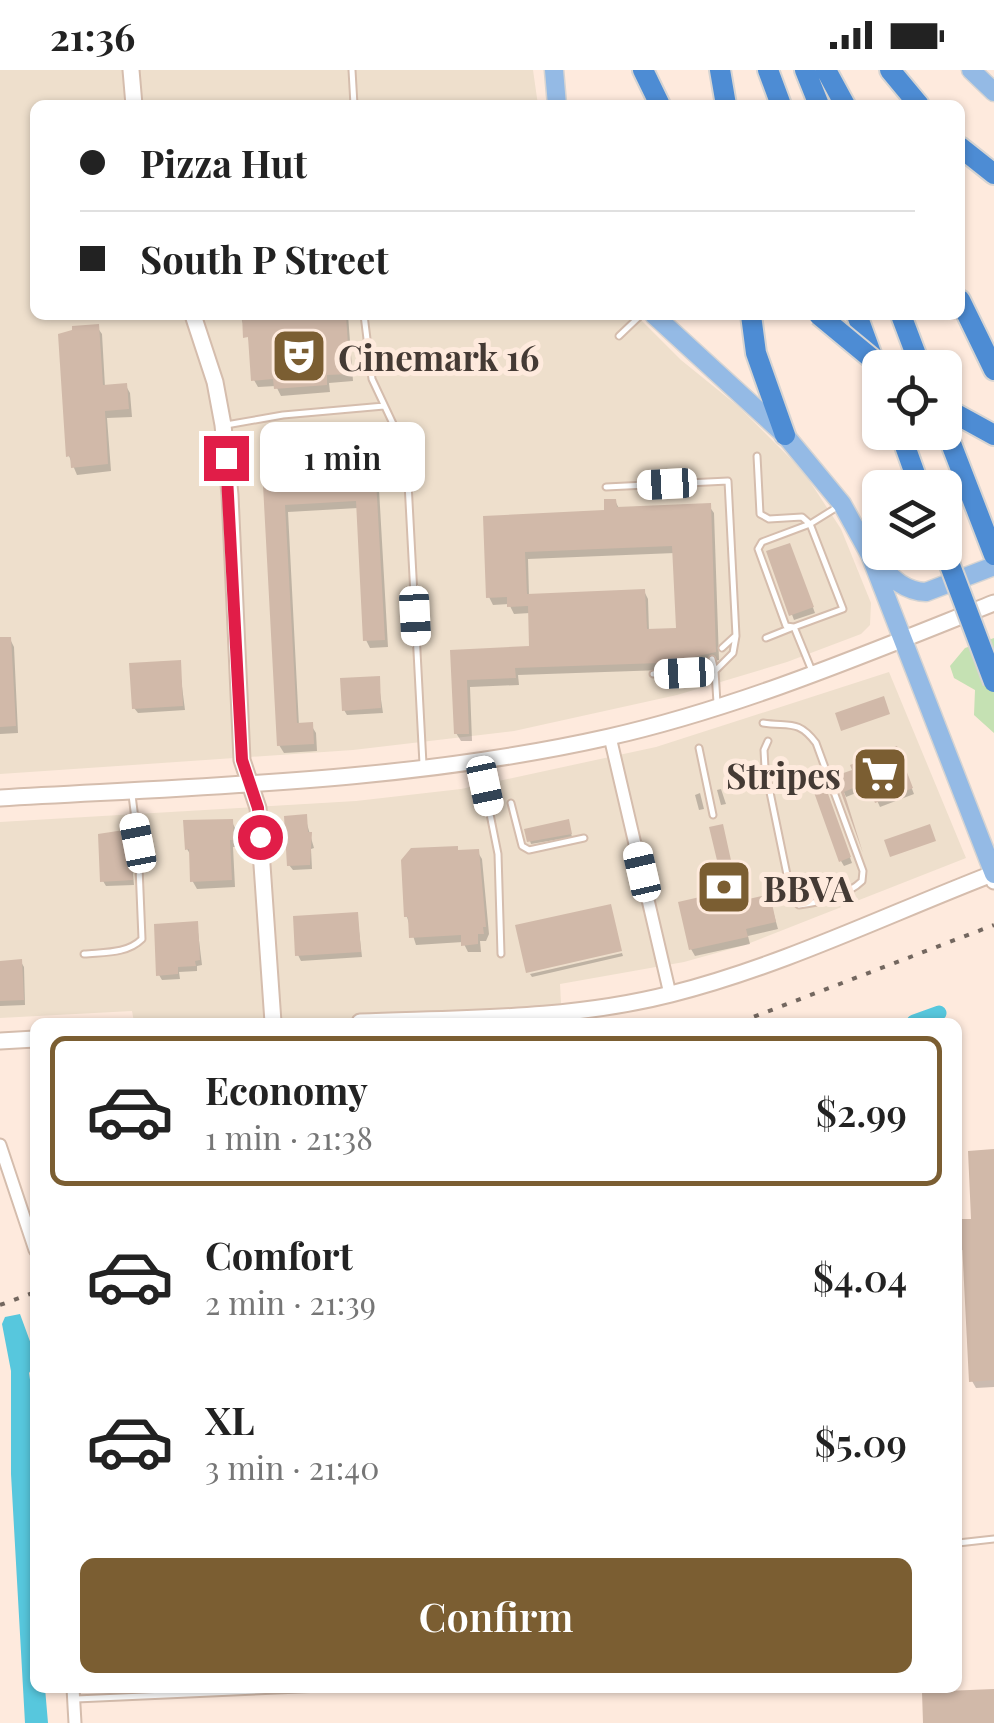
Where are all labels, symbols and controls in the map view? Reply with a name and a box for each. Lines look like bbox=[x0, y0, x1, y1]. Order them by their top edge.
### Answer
text: 21:36 bbox=[50, 10, 135, 61]
text: Pizza Hut bbox=[140, 137, 307, 188]
text: South P Street bbox=[140, 233, 389, 284]
theatre icon: Cinemark 16 bbox=[269, 326, 329, 386]
place label: Cinemark 16 bbox=[338, 333, 539, 380]
map controls bbox=[862, 350, 962, 570]
button: locate bbox=[862, 350, 962, 450]
callout: 1 min bbox=[261, 423, 426, 493]
text: 1 min bbox=[304, 435, 381, 478]
route end bbox=[204, 436, 249, 481]
car bbox=[636, 467, 698, 501]
button: layers bbox=[862, 470, 962, 570]
car bbox=[398, 585, 432, 647]
car bbox=[653, 656, 715, 690]
supermarket icon: Stripes bbox=[850, 744, 910, 804]
place label: Stripes bbox=[726, 751, 841, 798]
car bbox=[464, 754, 506, 818]
car bbox=[118, 811, 158, 875]
route start bbox=[238, 815, 283, 860]
car bbox=[621, 839, 663, 905]
bank icon: BBVA bbox=[694, 857, 754, 917]
place label: BBVA bbox=[763, 864, 854, 911]
text: Economy bbox=[205, 1064, 368, 1115]
icon: car bbox=[85, 1066, 175, 1156]
text: $2.99 bbox=[816, 1086, 907, 1137]
text: 1 min · 21:38 bbox=[205, 1115, 373, 1158]
text: Comfort bbox=[205, 1229, 353, 1280]
icon: car bbox=[85, 1231, 175, 1321]
text: $4.04 bbox=[813, 1251, 907, 1302]
text: 2 min · 21:39 bbox=[205, 1280, 376, 1323]
text: XL bbox=[205, 1394, 254, 1445]
icon: car bbox=[85, 1396, 175, 1486]
text: $5.09 bbox=[815, 1416, 907, 1467]
text: 3 min · 21:40 bbox=[205, 1445, 379, 1488]
button: Confirm bbox=[80, 1558, 912, 1673]

